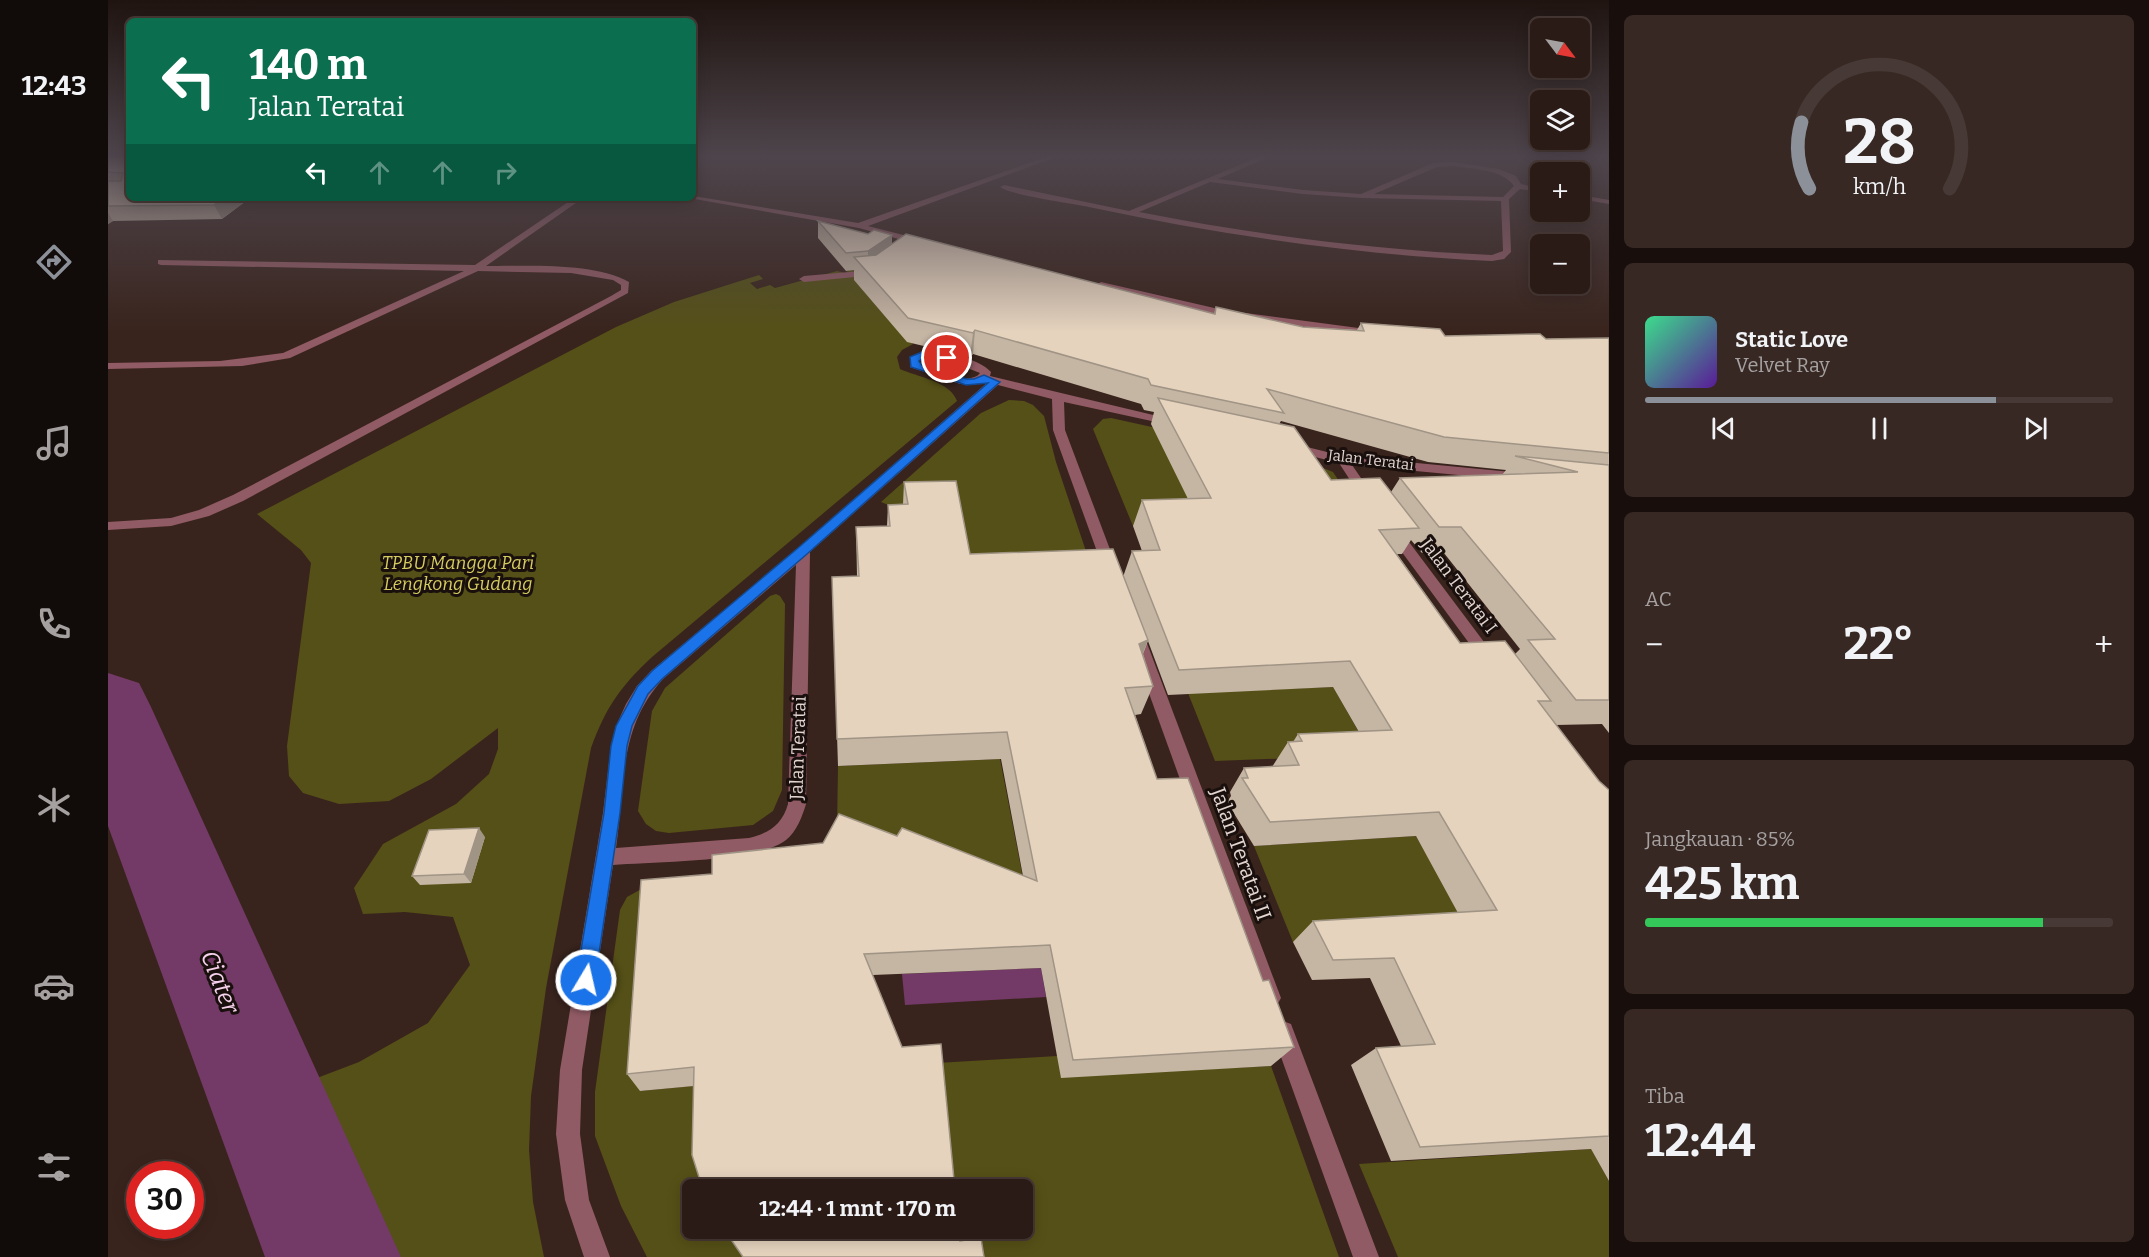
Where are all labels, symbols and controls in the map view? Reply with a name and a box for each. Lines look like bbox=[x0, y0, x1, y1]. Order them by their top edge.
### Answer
north arrow bbox=[1530, 18, 1590, 78]
map controls bbox=[1530, 18, 1590, 294]
text: 140 m bbox=[249, 40, 367, 90]
icon: left bbox=[150, 42, 228, 120]
text: 12:43 bbox=[21, 70, 87, 102]
button: layers bbox=[1530, 90, 1590, 150]
text: Jalan Teratai bbox=[249, 91, 404, 123]
text: 28 bbox=[1843, 105, 1915, 180]
icon: left bbox=[300, 156, 333, 189]
icon: ahead bbox=[363, 156, 396, 189]
icon: ahead bbox=[426, 156, 459, 189]
icon: right bbox=[489, 156, 522, 189]
button: + bbox=[1530, 162, 1590, 222]
text: km/h bbox=[1852, 174, 1906, 200]
button: − bbox=[1530, 234, 1590, 294]
icon: directions bbox=[33, 241, 75, 283]
text: Static Love bbox=[1735, 326, 1848, 353]
pin bbox=[921, 332, 972, 383]
icon: arrive bbox=[930, 341, 963, 374]
text: Velvet Ray bbox=[1735, 353, 1830, 377]
icon: previous bbox=[1707, 412, 1740, 445]
icon: pause bbox=[1863, 412, 1896, 445]
icon: next bbox=[2019, 412, 2052, 445]
icon: music bbox=[33, 422, 75, 464]
street label: Jalan Teratai bbox=[1326, 446, 1415, 474]
street label: Jalan Teratai I bbox=[1415, 533, 1502, 638]
park label: TPBU Mangga Pari Lengkong Gudang bbox=[382, 552, 534, 595]
text: AC bbox=[1645, 587, 1672, 611]
icon: phone bbox=[33, 603, 75, 645]
text: 22° bbox=[1843, 617, 1914, 671]
text: − bbox=[1645, 625, 1663, 665]
text: + bbox=[2094, 625, 2113, 665]
street label: Jalan Teratai bbox=[785, 696, 811, 801]
street label: Jalan Teratai II bbox=[1205, 783, 1277, 924]
icon: climate bbox=[33, 784, 75, 826]
text: Jangkauan · 85% bbox=[1645, 827, 1795, 851]
text: 425 km bbox=[1645, 857, 1800, 911]
water label: Ciater bbox=[195, 947, 246, 1019]
position arrow bbox=[554, 948, 618, 1012]
icon: car bbox=[33, 965, 75, 1007]
text: Tiba bbox=[1645, 1084, 1685, 1108]
text: 12:44 bbox=[1645, 1114, 1756, 1168]
icon: filters bbox=[33, 1146, 75, 1188]
speed limit sign: 30 bbox=[126, 1161, 204, 1239]
text: 12:44 · 1 mnt · 170 m bbox=[759, 1195, 956, 1222]

